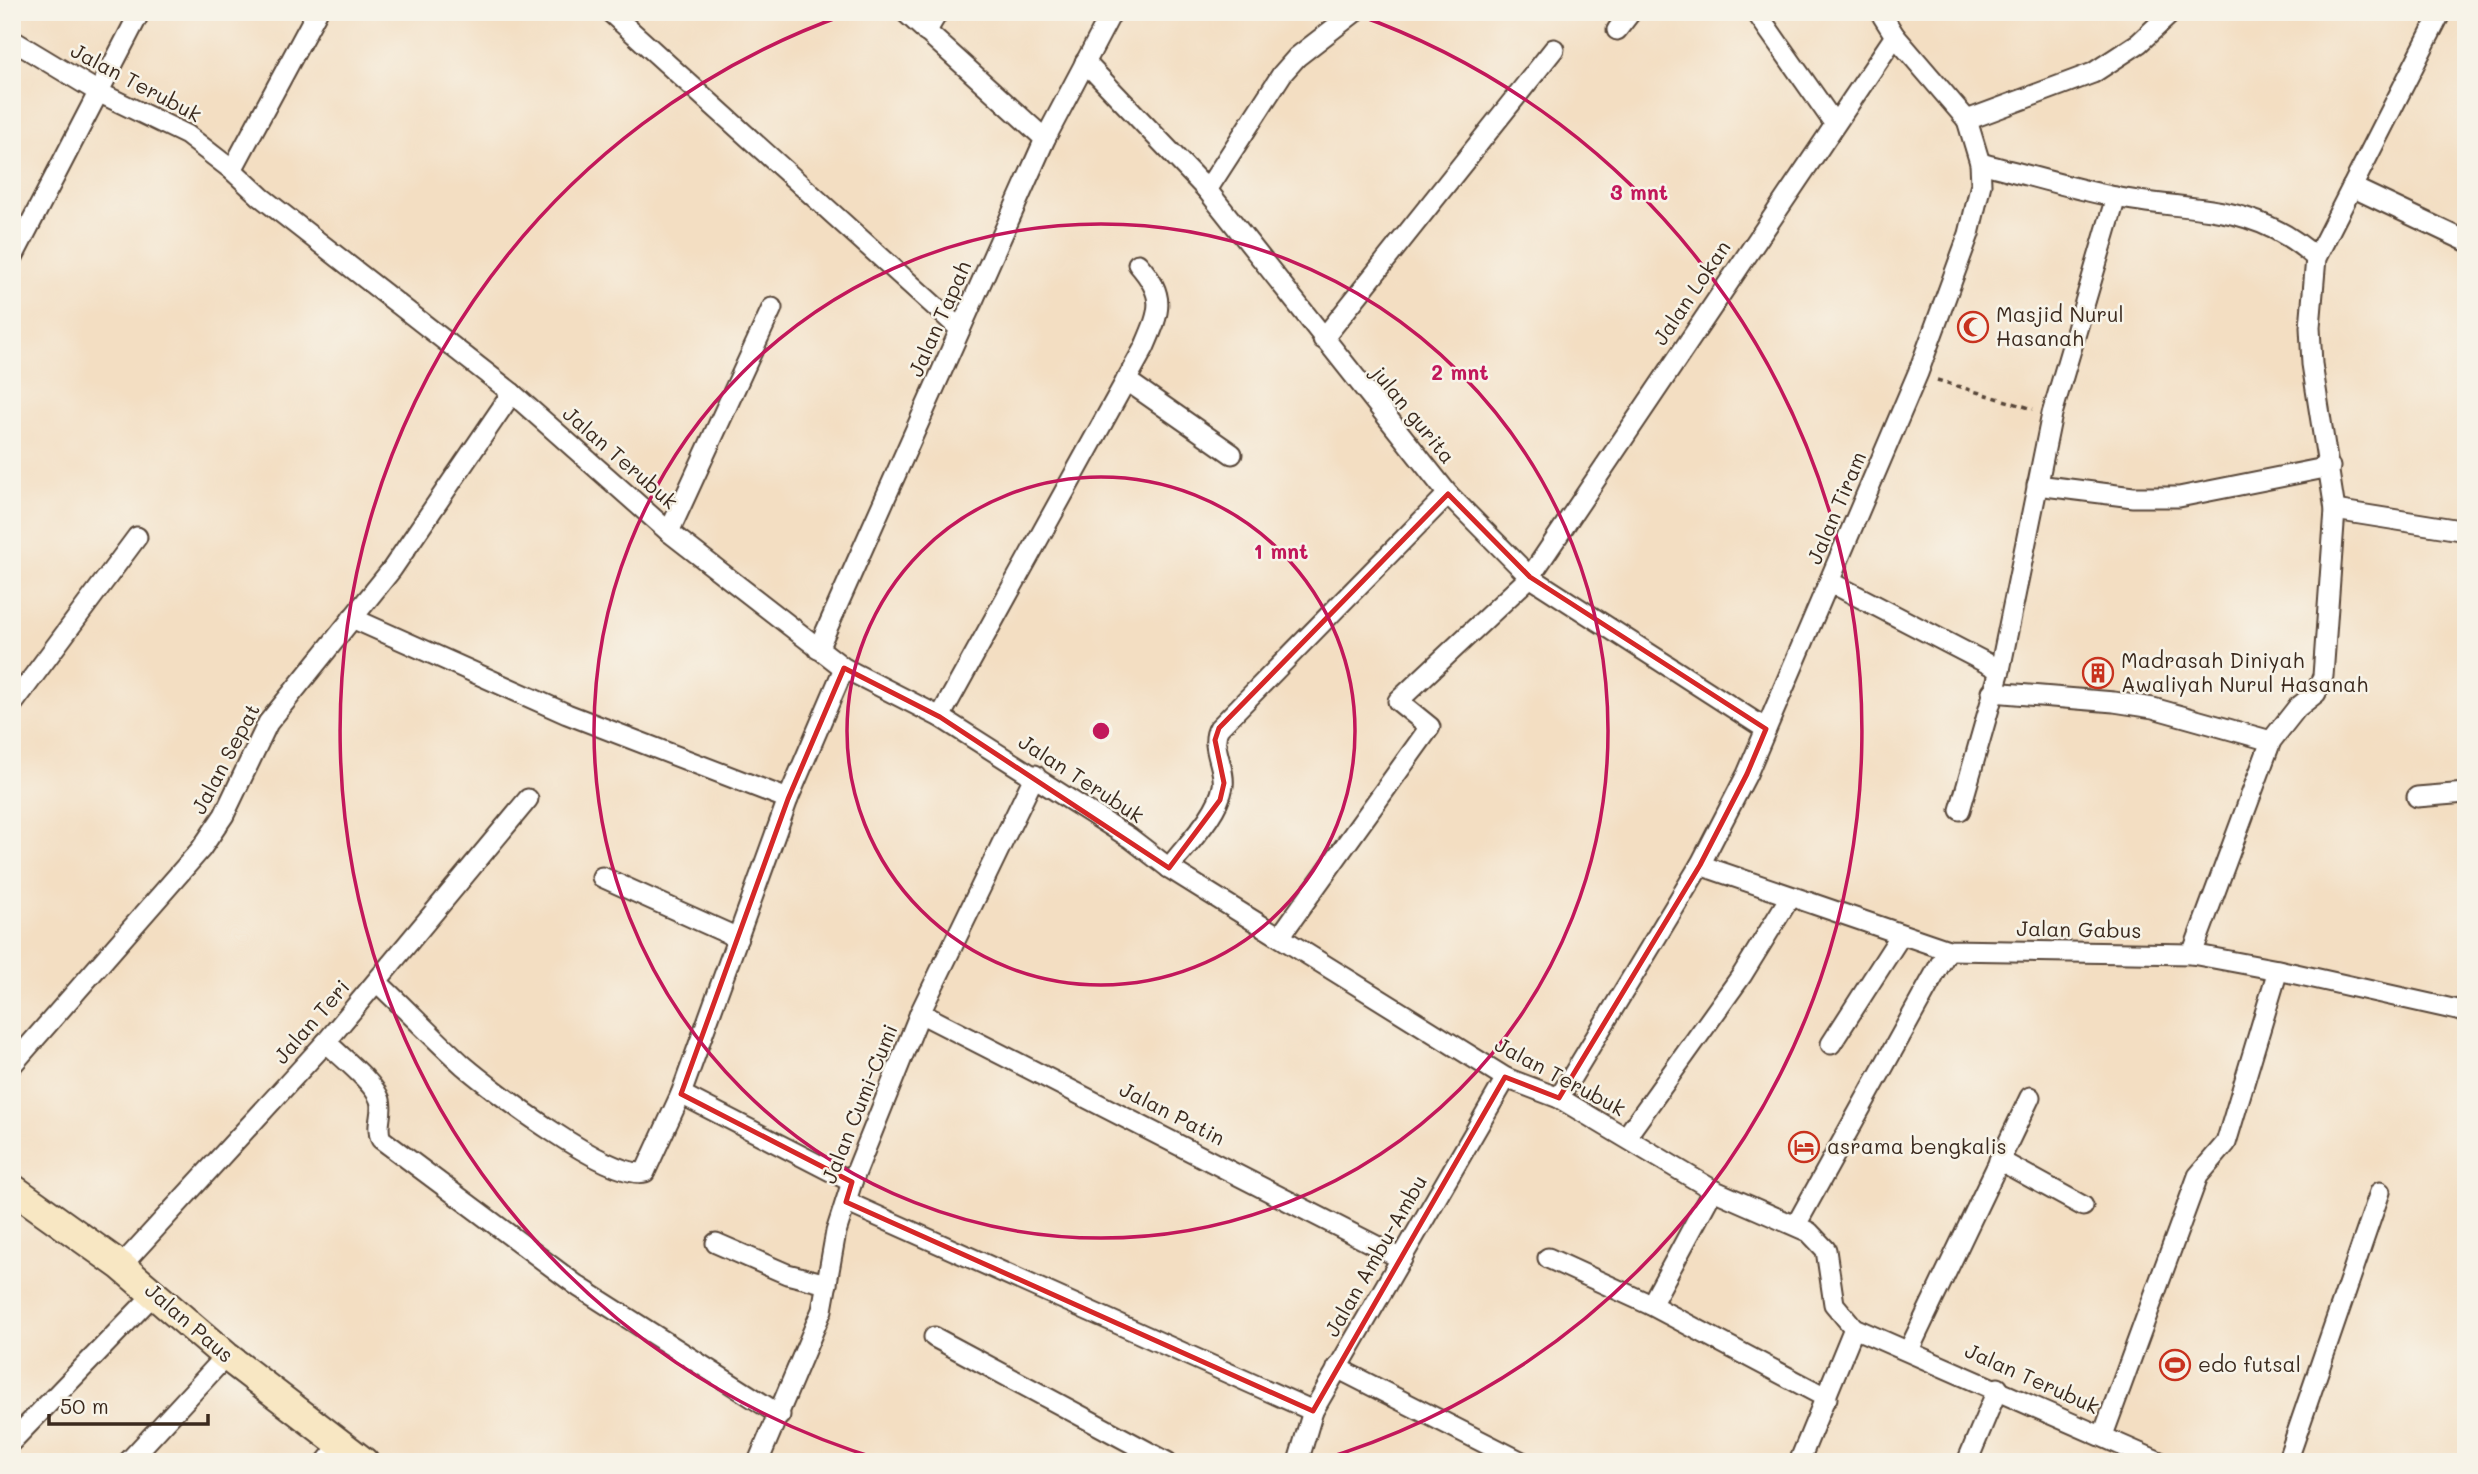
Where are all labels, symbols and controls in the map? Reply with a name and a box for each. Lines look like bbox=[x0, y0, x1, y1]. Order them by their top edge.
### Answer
street label: Jalan Terubuk bbox=[67, 36, 207, 127]
text: 3 mnt bbox=[1610, 178, 1668, 205]
street label: Jalan Lokan bbox=[1646, 235, 1736, 350]
street label: Jalan Tapah bbox=[901, 256, 976, 381]
place label: Masjid Nurul Hasanah bbox=[1996, 300, 2124, 351]
mosque icon: Masjid Nurul Hasanah bbox=[1956, 310, 1990, 344]
street label: julan gurita bbox=[1365, 358, 1462, 468]
text: 2 mnt bbox=[1431, 358, 1489, 385]
street label: Jalan Terubuk bbox=[558, 399, 684, 514]
street label: Jalan Tiram bbox=[1800, 447, 1871, 568]
text: 1 mnt bbox=[1254, 537, 1308, 564]
place label: Madrasah Diniyah Awaliyah Nurul Hasanah bbox=[2121, 646, 2368, 697]
building icon: Madrasah Diniyah Awaliyah Nurul Hasanah bbox=[2081, 656, 2115, 690]
street label: Jalan Sepat bbox=[184, 698, 265, 818]
centre of rings bbox=[1089, 719, 1113, 743]
street label: Jalan Terubuk bbox=[1014, 727, 1150, 828]
street label: Jalan Gabus bbox=[2016, 914, 2142, 943]
street label: Jalan Teri bbox=[267, 973, 355, 1069]
street label: Jalan Cumi-Cumi bbox=[814, 1020, 903, 1187]
street label: Jalan Terubuk bbox=[1491, 1030, 1631, 1121]
street label: Jalan Patin bbox=[1116, 1075, 1230, 1151]
hotel icon: asrama bengkalis bbox=[1787, 1130, 1821, 1164]
place label: asrama bengkalis bbox=[1827, 1132, 2007, 1159]
street label: Jalan Ambu-Ambu bbox=[1317, 1169, 1432, 1341]
street label: Jalan Paus bbox=[140, 1276, 240, 1368]
street label: Jalan Terubuk bbox=[1961, 1336, 2104, 1419]
sports icon: edo futsal bbox=[2158, 1348, 2192, 1382]
place label: edo futsal bbox=[2198, 1350, 2301, 1377]
scale bar bbox=[49, 1383, 208, 1427]
text: 50 m bbox=[60, 1392, 109, 1419]

